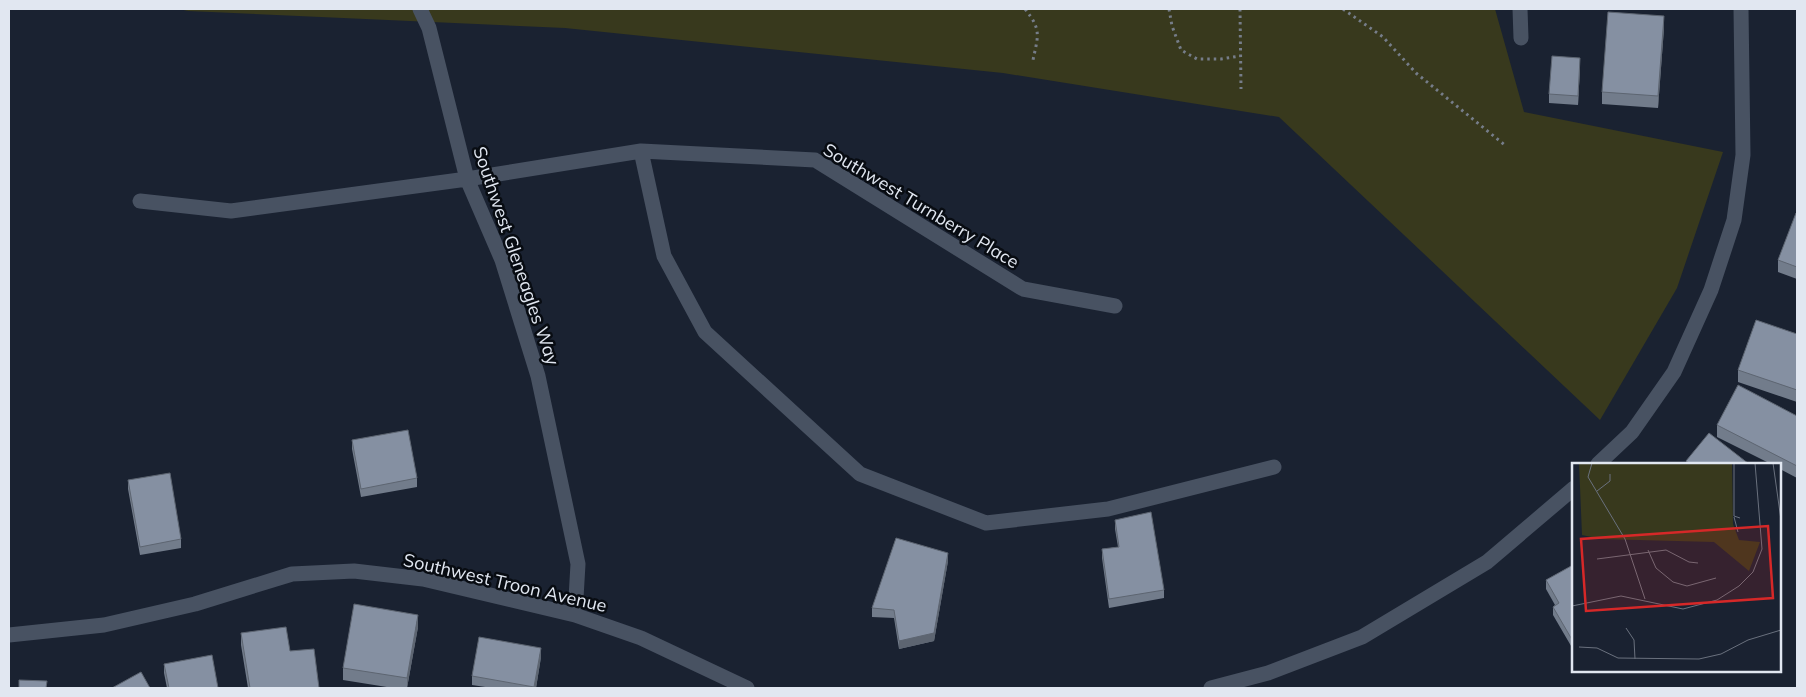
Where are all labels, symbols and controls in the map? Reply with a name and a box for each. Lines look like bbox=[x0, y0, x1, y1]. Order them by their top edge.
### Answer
street label: Southwest Turnberry Place bbox=[819, 138, 1023, 273]
street label: Southwest Gleneagles Way bbox=[468, 143, 565, 369]
inset map bbox=[1572, 463, 1781, 672]
street label: Southwest Troon Avenue bbox=[401, 548, 609, 617]

